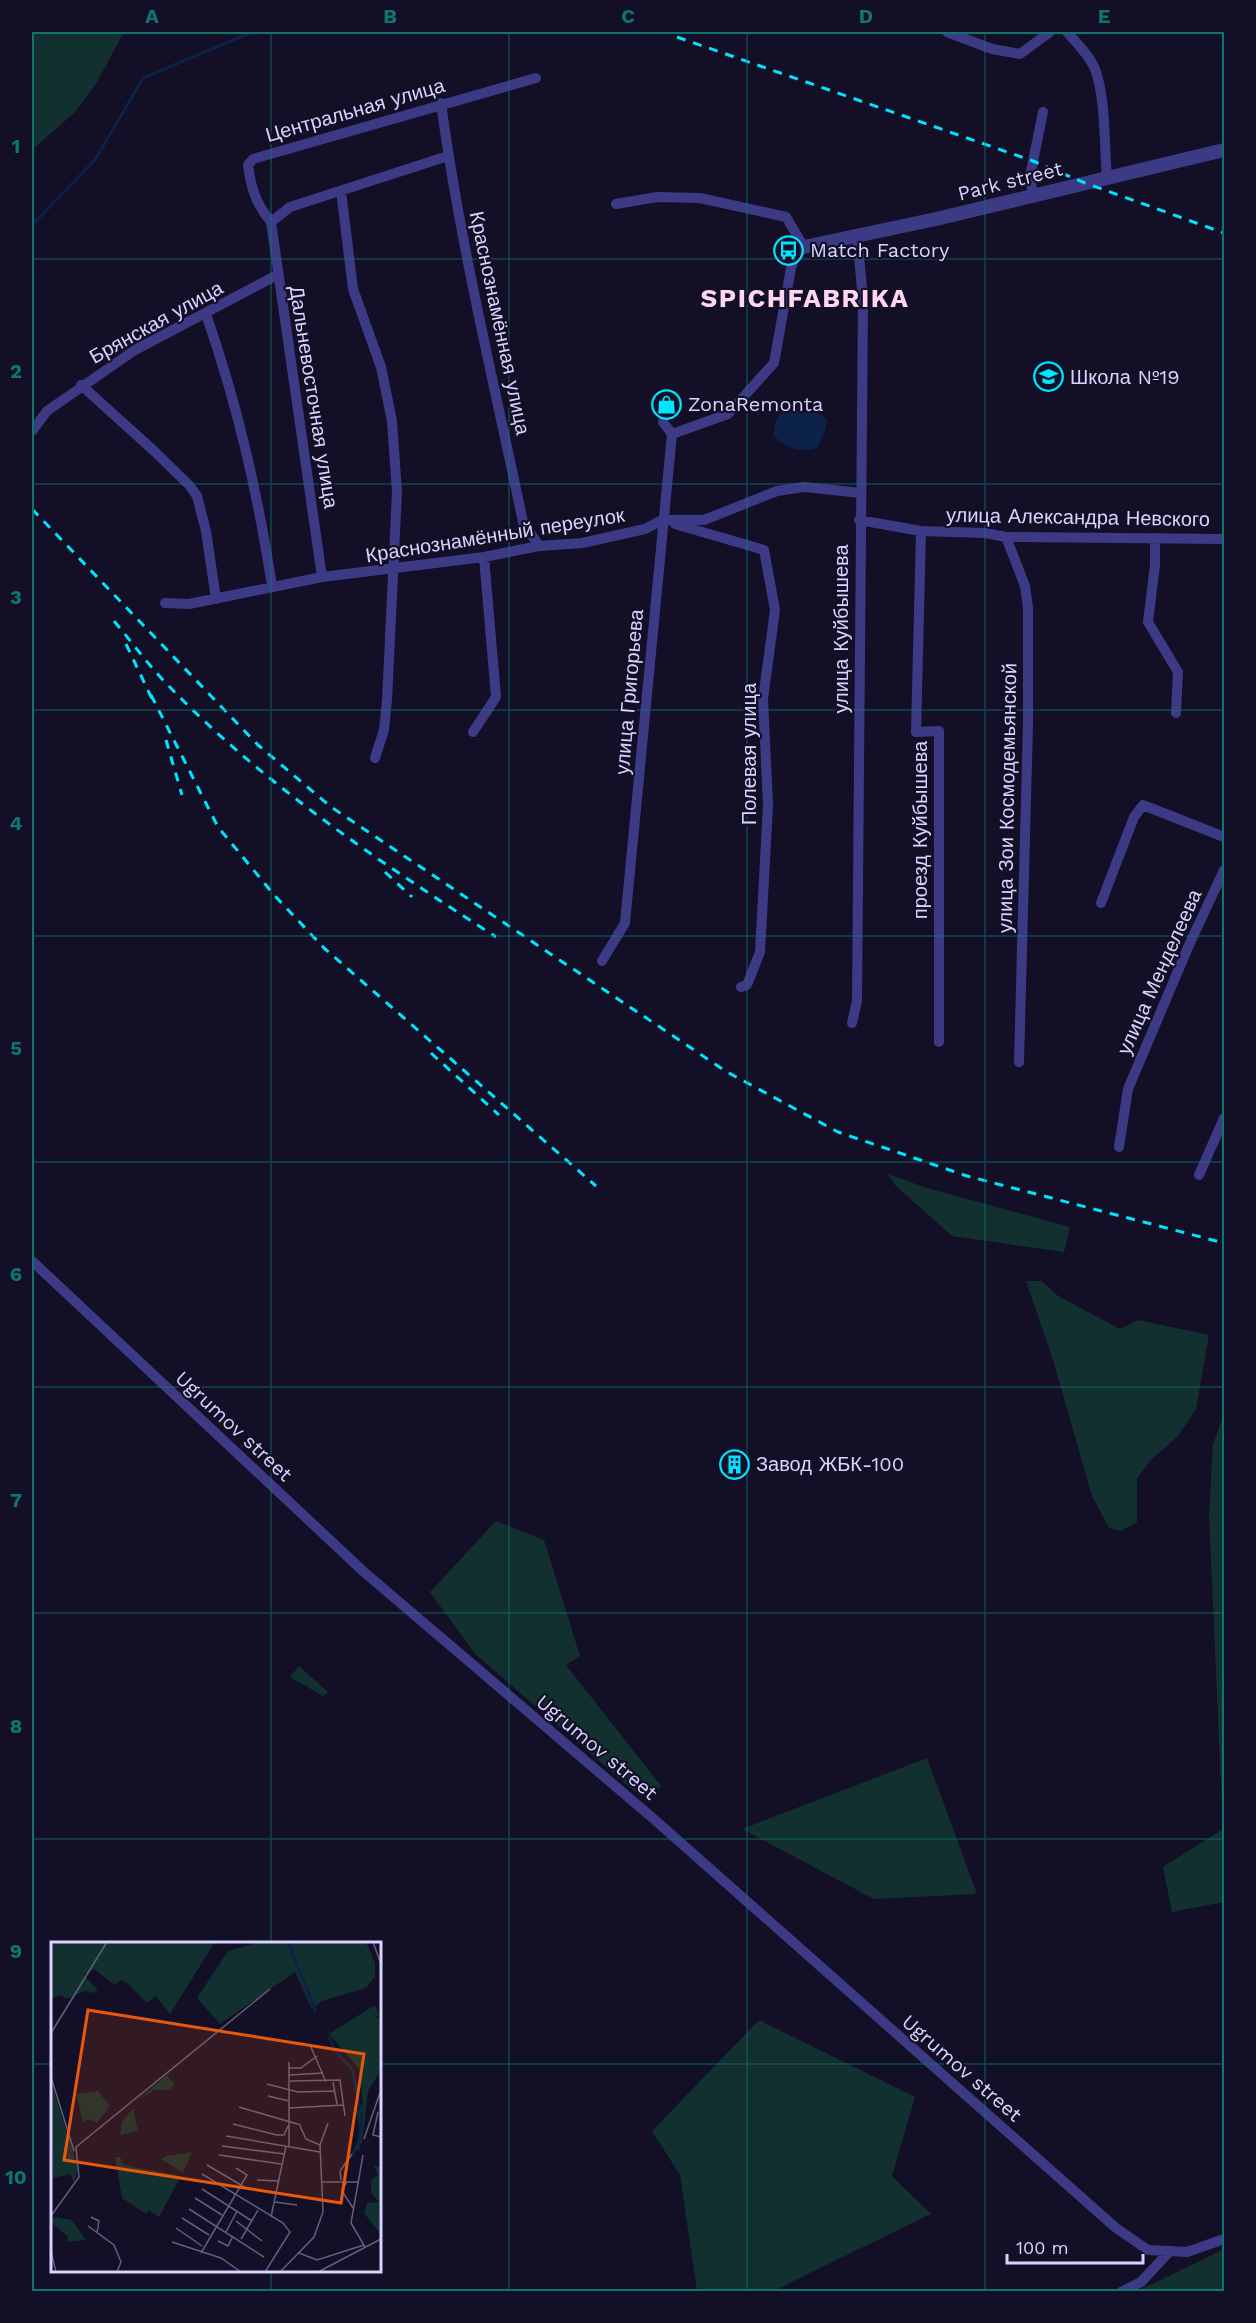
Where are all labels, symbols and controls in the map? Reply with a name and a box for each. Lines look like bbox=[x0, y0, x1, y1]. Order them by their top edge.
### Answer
text: A bbox=[145, 4, 159, 28]
text: B bbox=[383, 4, 397, 28]
text: C bbox=[621, 4, 635, 28]
text: D bbox=[859, 4, 873, 28]
text: E bbox=[1098, 4, 1110, 28]
street label: Центральная улица bbox=[263, 73, 448, 147]
text: 1 bbox=[12, 134, 20, 158]
street label: Park street bbox=[955, 156, 1066, 206]
street label: Краснознамённая улица bbox=[465, 209, 536, 438]
bus stop icon: Match Factory bbox=[773, 234, 805, 266]
place label: Match Factory bbox=[810, 238, 950, 262]
street label: Брянская улица bbox=[85, 275, 228, 369]
district label: SPICHFABRIKA bbox=[701, 283, 909, 313]
street label: Дальневосточная улица bbox=[285, 284, 344, 511]
text: 2 bbox=[10, 359, 22, 383]
school or university icon: Школа №19 bbox=[1033, 361, 1065, 393]
place label: Школа №19 bbox=[1070, 365, 1180, 389]
shop icon: ZonaRemonta bbox=[651, 388, 683, 420]
place label: ZonaRemonta bbox=[688, 392, 823, 416]
street label: Краснознамённый переулок bbox=[364, 503, 626, 567]
street label: улица Александра Невского bbox=[946, 503, 1210, 531]
street label: улица Куйбышева bbox=[829, 544, 853, 714]
text: 3 bbox=[10, 585, 22, 609]
street label: улица Григорьева bbox=[610, 607, 648, 776]
street label: улица Зои Космодемьянской bbox=[993, 663, 1021, 933]
street label: Полевая улица bbox=[737, 682, 761, 825]
street label: проезд Куйбышева bbox=[908, 740, 932, 919]
text: 4 bbox=[10, 811, 23, 835]
street label: улица Менделеева bbox=[1112, 885, 1207, 1058]
text: 5 bbox=[10, 1036, 22, 1060]
text: 6 bbox=[10, 1262, 22, 1286]
street label: Ugrumov street bbox=[171, 1366, 298, 1487]
building icon: Завод ЖБК-100 bbox=[719, 1448, 751, 1480]
place label: Завод ЖБК-100 bbox=[756, 1452, 904, 1476]
text: 7 bbox=[10, 1488, 22, 1512]
street label: Ugrumov street bbox=[532, 1689, 663, 1805]
text: 8 bbox=[10, 1714, 22, 1738]
text: 9 bbox=[10, 1939, 22, 1963]
inset map bbox=[51, 1942, 381, 2272]
street label: Ugrumov street bbox=[897, 2009, 1027, 2127]
text: 10 bbox=[5, 2165, 27, 2189]
scale bar bbox=[1007, 2227, 1144, 2265]
text: 100 m bbox=[1016, 2237, 1069, 2258]

